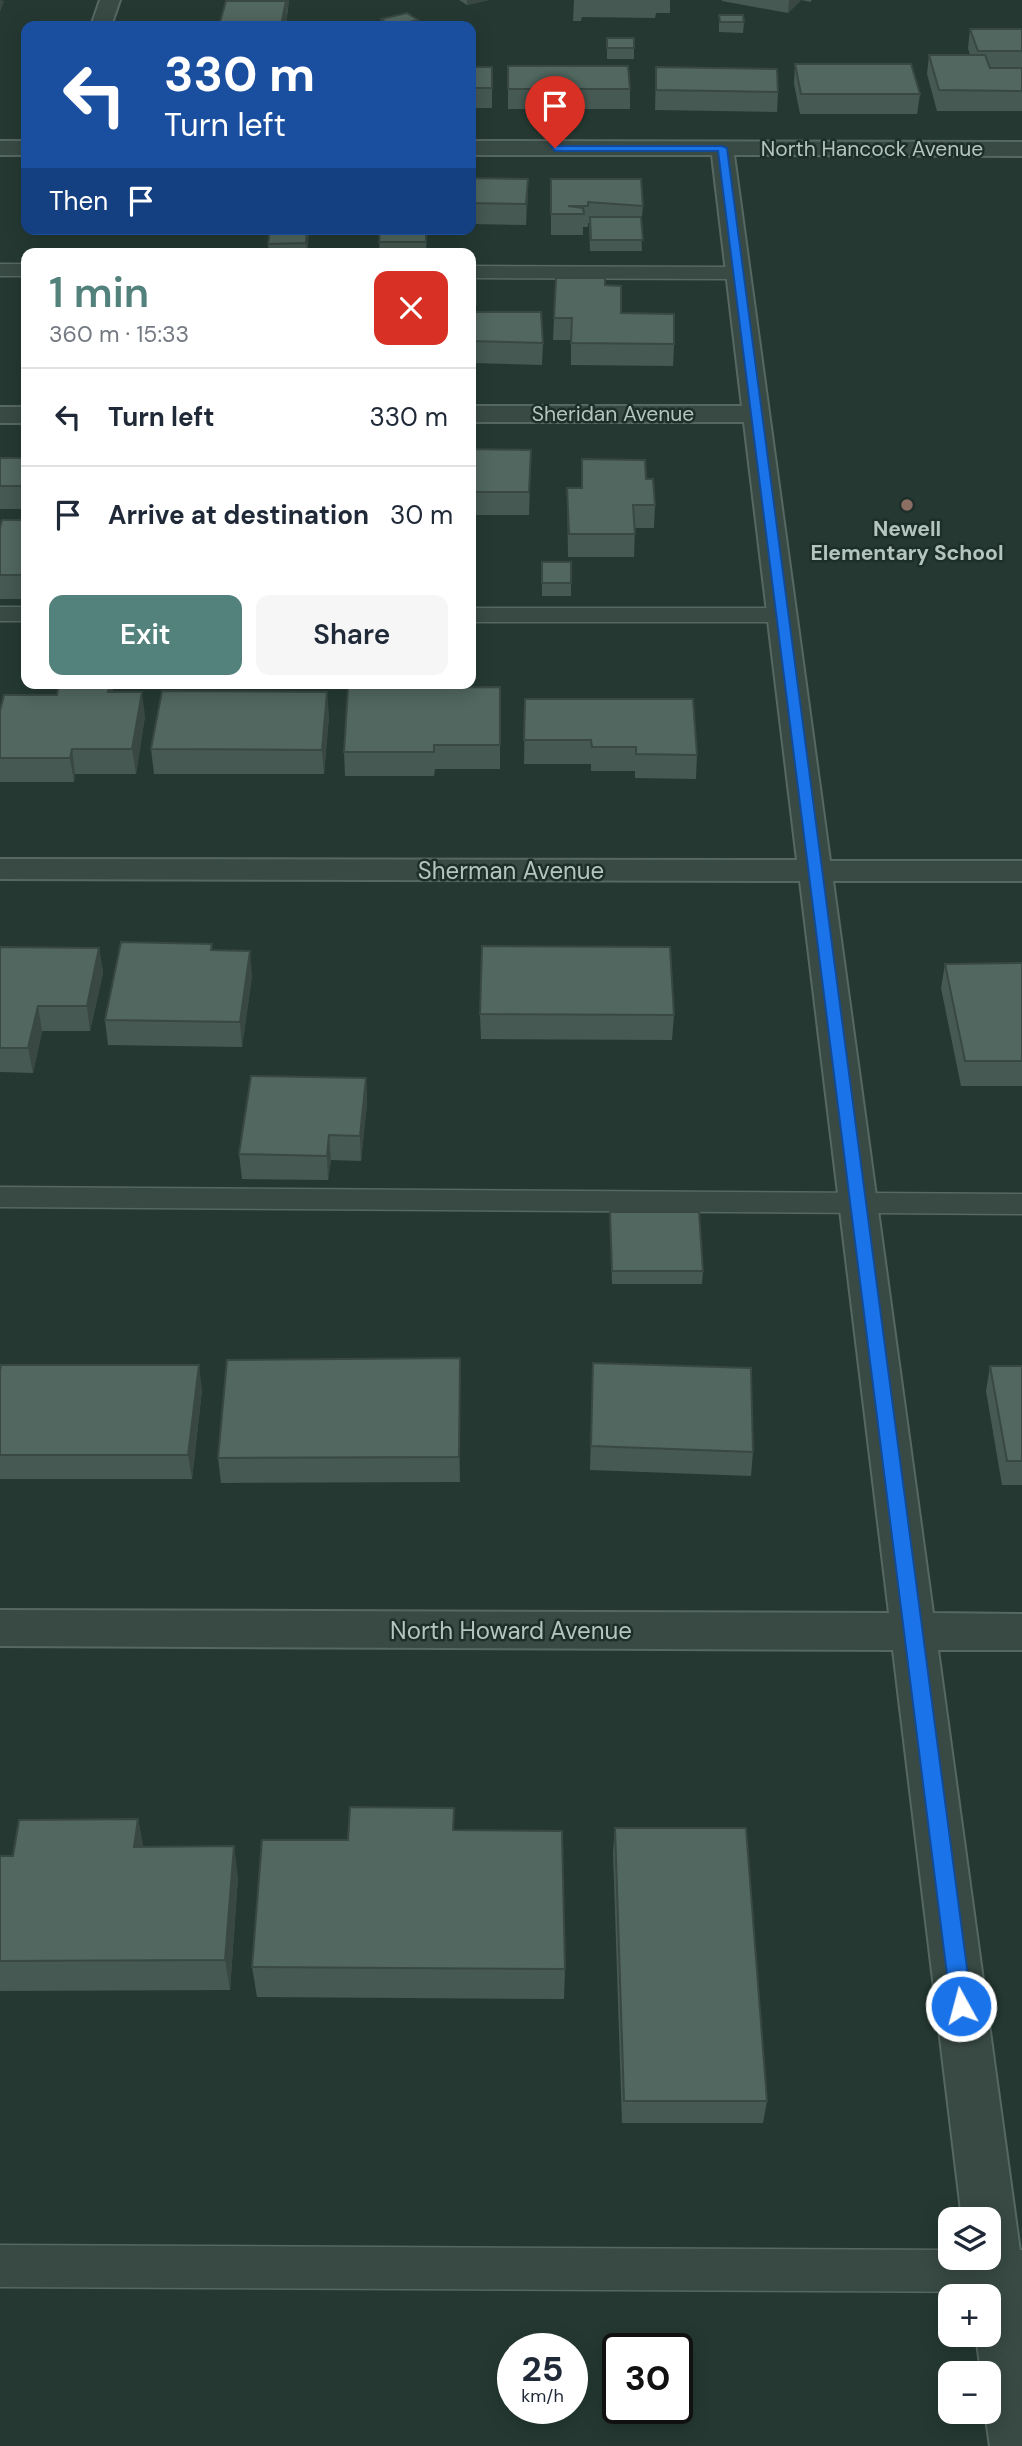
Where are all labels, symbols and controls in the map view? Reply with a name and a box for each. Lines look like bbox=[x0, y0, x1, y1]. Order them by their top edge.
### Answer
text: 330 m bbox=[164, 42, 315, 106]
icon: left bbox=[49, 49, 140, 140]
pin bbox=[525, 76, 585, 148]
icon: arrive bbox=[536, 87, 574, 125]
text: Turn left bbox=[164, 104, 286, 146]
street label: North Hancock Avenue bbox=[761, 135, 983, 163]
icon: arrive bbox=[122, 182, 160, 220]
text: Then bbox=[49, 184, 108, 218]
text: 1 min bbox=[49, 265, 149, 320]
button: close bbox=[374, 271, 448, 345]
text: 360 m · 15:33 bbox=[49, 319, 189, 349]
icon: left bbox=[49, 398, 87, 436]
text: Turn left bbox=[108, 400, 215, 434]
text: 330 m bbox=[369, 400, 448, 434]
street label: Sheridan Avenue bbox=[532, 400, 694, 428]
icon: arrive bbox=[49, 496, 87, 534]
marker: Newell Elementary School bbox=[899, 497, 915, 513]
text: Arrive at destination bbox=[108, 498, 369, 532]
text: 30 m bbox=[390, 498, 453, 532]
place label: Newell Elementary School bbox=[810, 515, 1004, 567]
button: Exit bbox=[49, 595, 242, 675]
button: Share bbox=[256, 595, 448, 675]
street label: Sherman Avenue bbox=[418, 855, 604, 886]
street label: North Howard Avenue bbox=[390, 1615, 632, 1646]
position arrow bbox=[924, 1969, 998, 2043]
map controls bbox=[938, 2207, 1001, 2424]
button: layers bbox=[938, 2207, 1001, 2270]
button: + bbox=[938, 2284, 1001, 2347]
speed limit sign: 30 bbox=[602, 2333, 693, 2424]
text: 25 bbox=[522, 2346, 563, 2392]
button: − bbox=[938, 2361, 1001, 2424]
text: km/h bbox=[521, 2384, 564, 2408]

